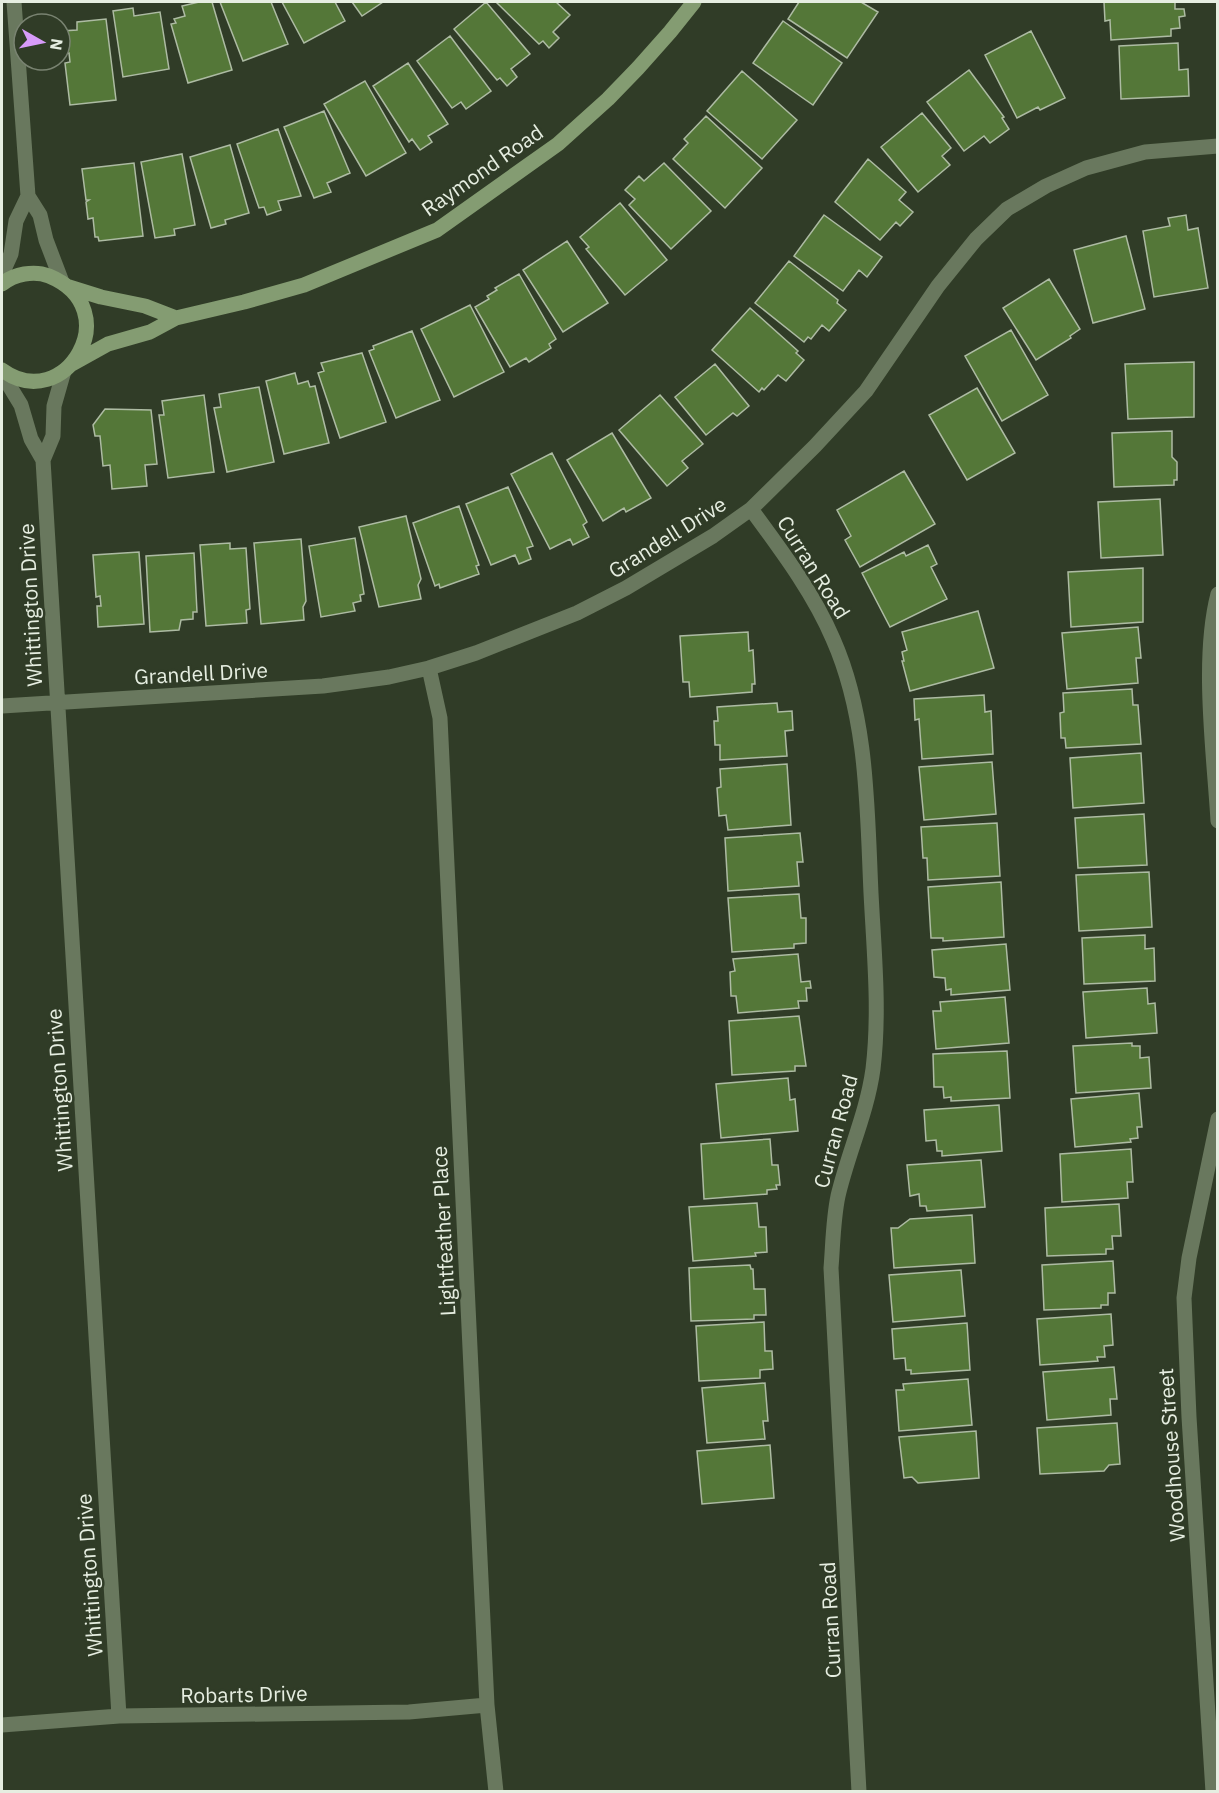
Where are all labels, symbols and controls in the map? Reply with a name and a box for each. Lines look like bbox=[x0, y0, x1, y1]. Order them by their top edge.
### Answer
north arrow bbox=[12, 12, 72, 72]
text: N bbox=[46, 37, 68, 52]
street label: Raymond Road bbox=[416, 118, 548, 222]
street label: Grandell Drive bbox=[603, 490, 731, 584]
street label: Curran Road bbox=[771, 510, 857, 624]
street label: Whittington Drive bbox=[12, 523, 48, 687]
street label: Grandell Drive bbox=[133, 656, 269, 690]
street label: Whittington Drive bbox=[39, 1008, 79, 1172]
street label: Curran Road bbox=[806, 1071, 864, 1191]
street label: Lightfeather Place bbox=[425, 1145, 461, 1317]
street label: Woodhouse Street bbox=[1151, 1367, 1191, 1543]
street label: Whittington Drive bbox=[69, 1493, 109, 1657]
street label: Curran Road bbox=[813, 1561, 847, 1679]
street label: Robarts Drive bbox=[180, 1679, 308, 1709]

